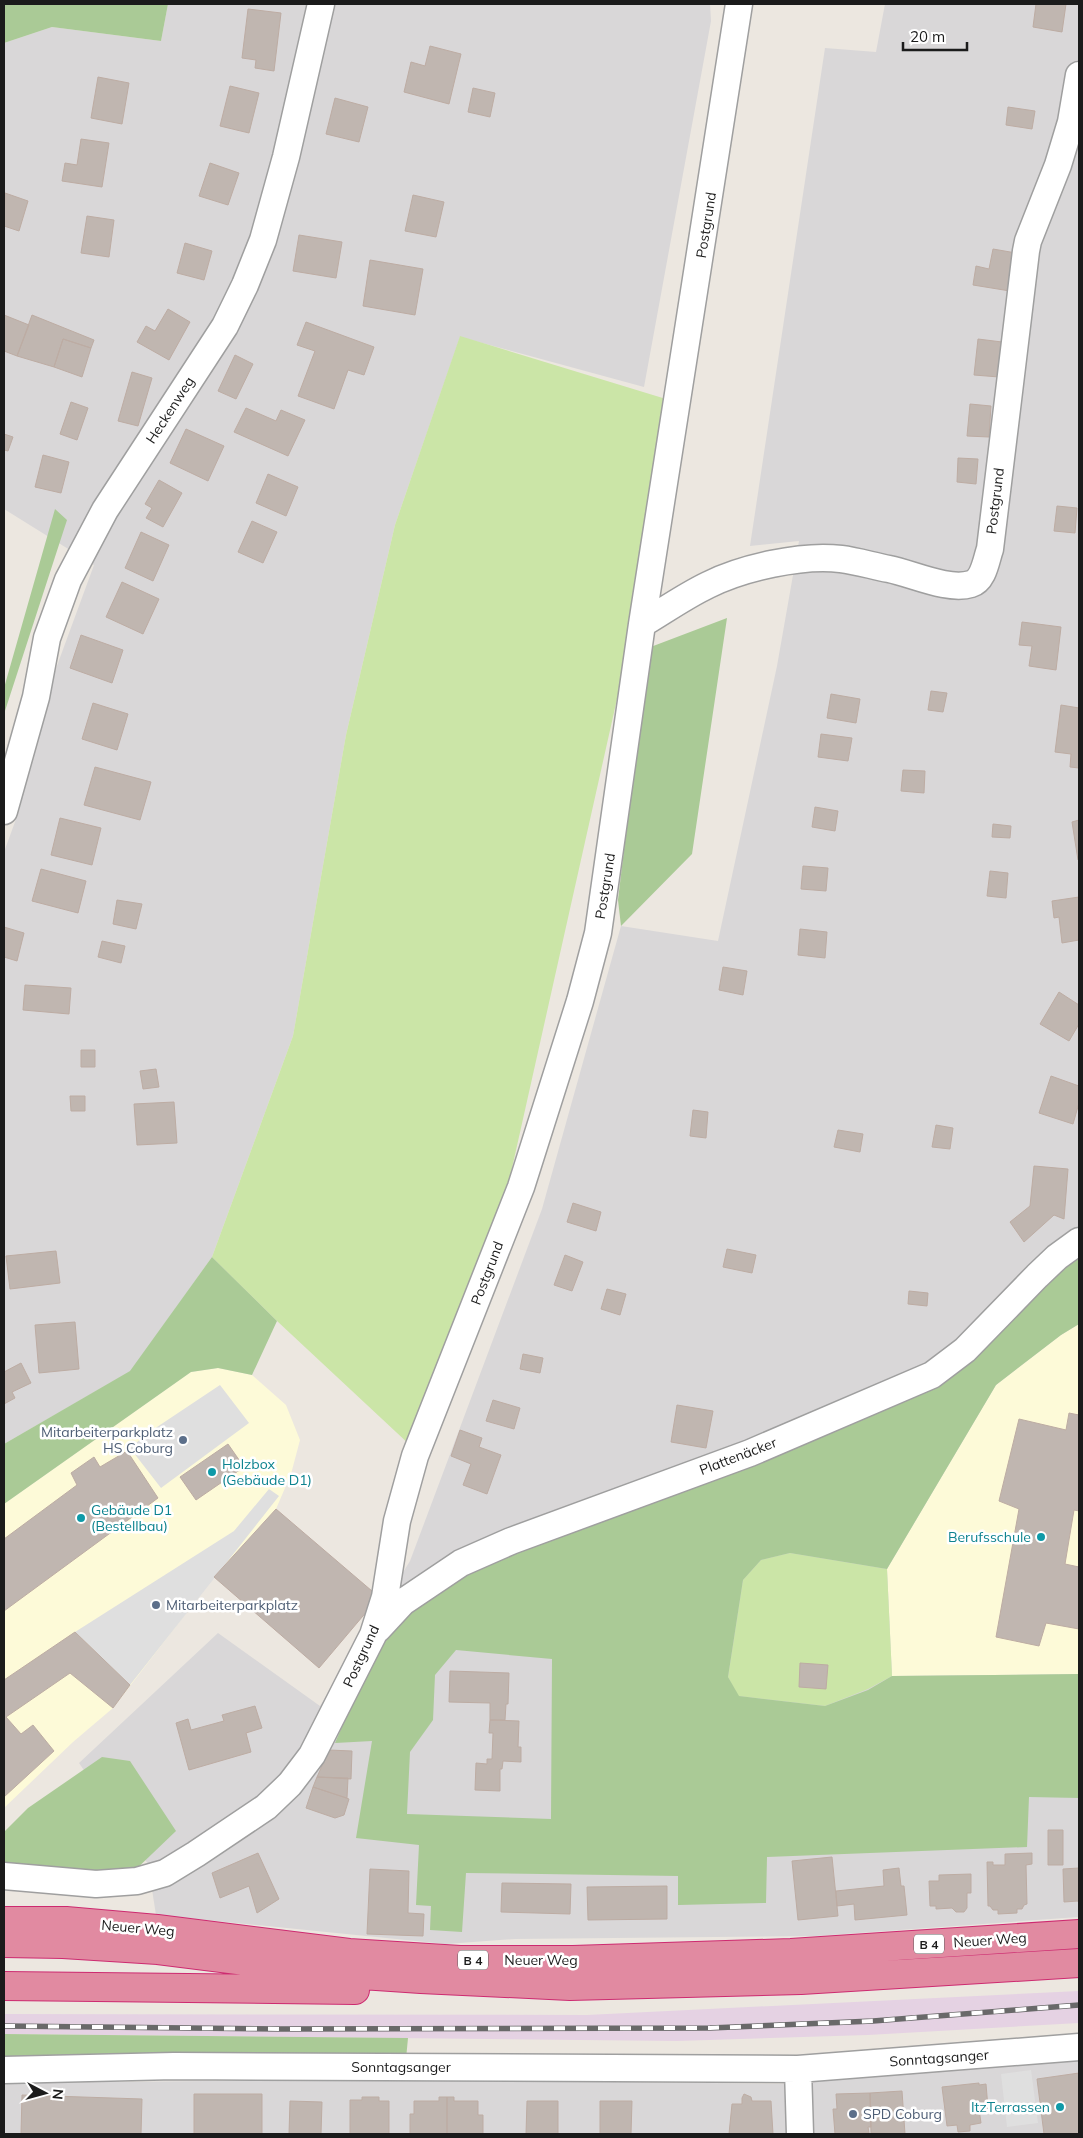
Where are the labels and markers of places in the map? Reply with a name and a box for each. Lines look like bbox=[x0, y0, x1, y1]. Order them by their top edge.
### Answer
place label: Mitarbeiterparkplatz HS Coburg bbox=[41, 1423, 173, 1457]
marker: Mitarbeiterparkplatz HS Coburg bbox=[177, 1434, 189, 1446]
place label: Holzbox (Gebäude D1) bbox=[222, 1455, 312, 1489]
marker: Holzbox (Gebäude D1) bbox=[206, 1466, 218, 1478]
place label: Gebäude D1 (Bestellbau) bbox=[91, 1501, 172, 1535]
marker: Gebäude D1 (Bestellbau) bbox=[75, 1512, 87, 1524]
place label: Berufsschule bbox=[948, 1528, 1031, 1546]
marker: Berufsschule bbox=[1035, 1531, 1047, 1543]
place label: Mitarbeiterparkplatz bbox=[166, 1596, 298, 1614]
marker: Mitarbeiterparkplatz bbox=[150, 1599, 162, 1611]
place label: ItzTerrassen bbox=[971, 2098, 1050, 2116]
marker: ItzTerrassen bbox=[1054, 2101, 1066, 2113]
place label: SPD Coburg bbox=[863, 2105, 942, 2123]
marker: SPD Coburg bbox=[847, 2108, 859, 2120]

